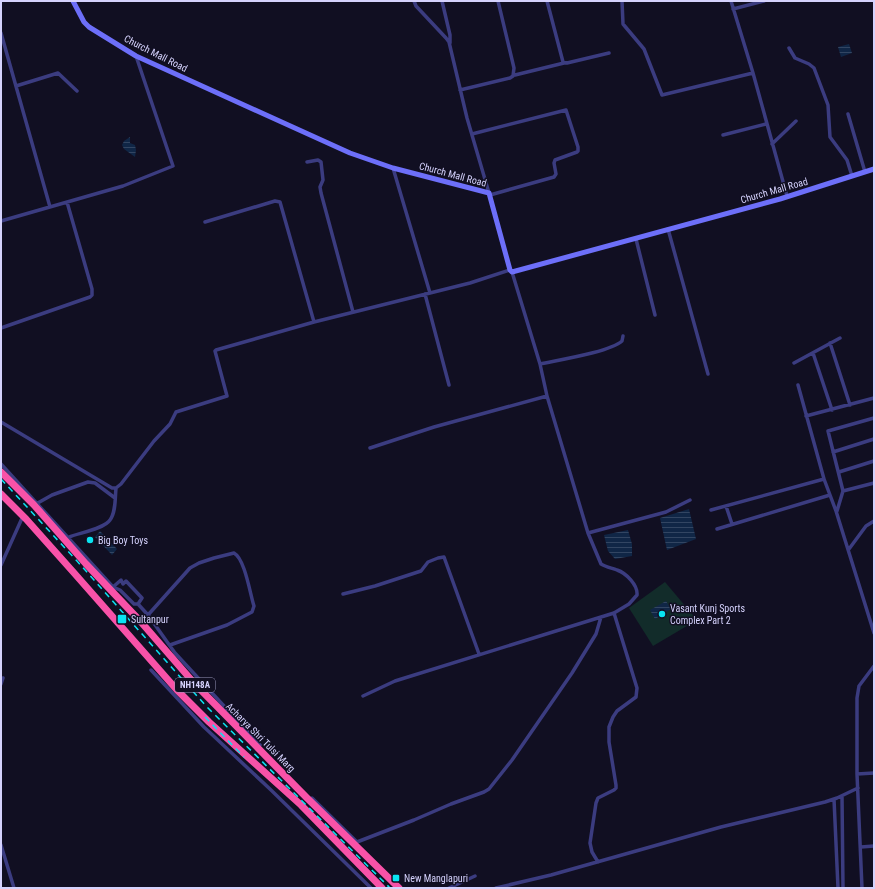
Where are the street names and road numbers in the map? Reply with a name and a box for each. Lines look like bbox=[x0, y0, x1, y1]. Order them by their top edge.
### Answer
street label: Church Mall Road bbox=[122, 33, 189, 74]
street label: Church Mall Road bbox=[418, 160, 488, 189]
street label: Church Mall Road bbox=[739, 176, 809, 205]
road number: NH148A bbox=[175, 678, 215, 692]
street label: Acharya Shri Tulsi Marg bbox=[224, 701, 297, 774]

